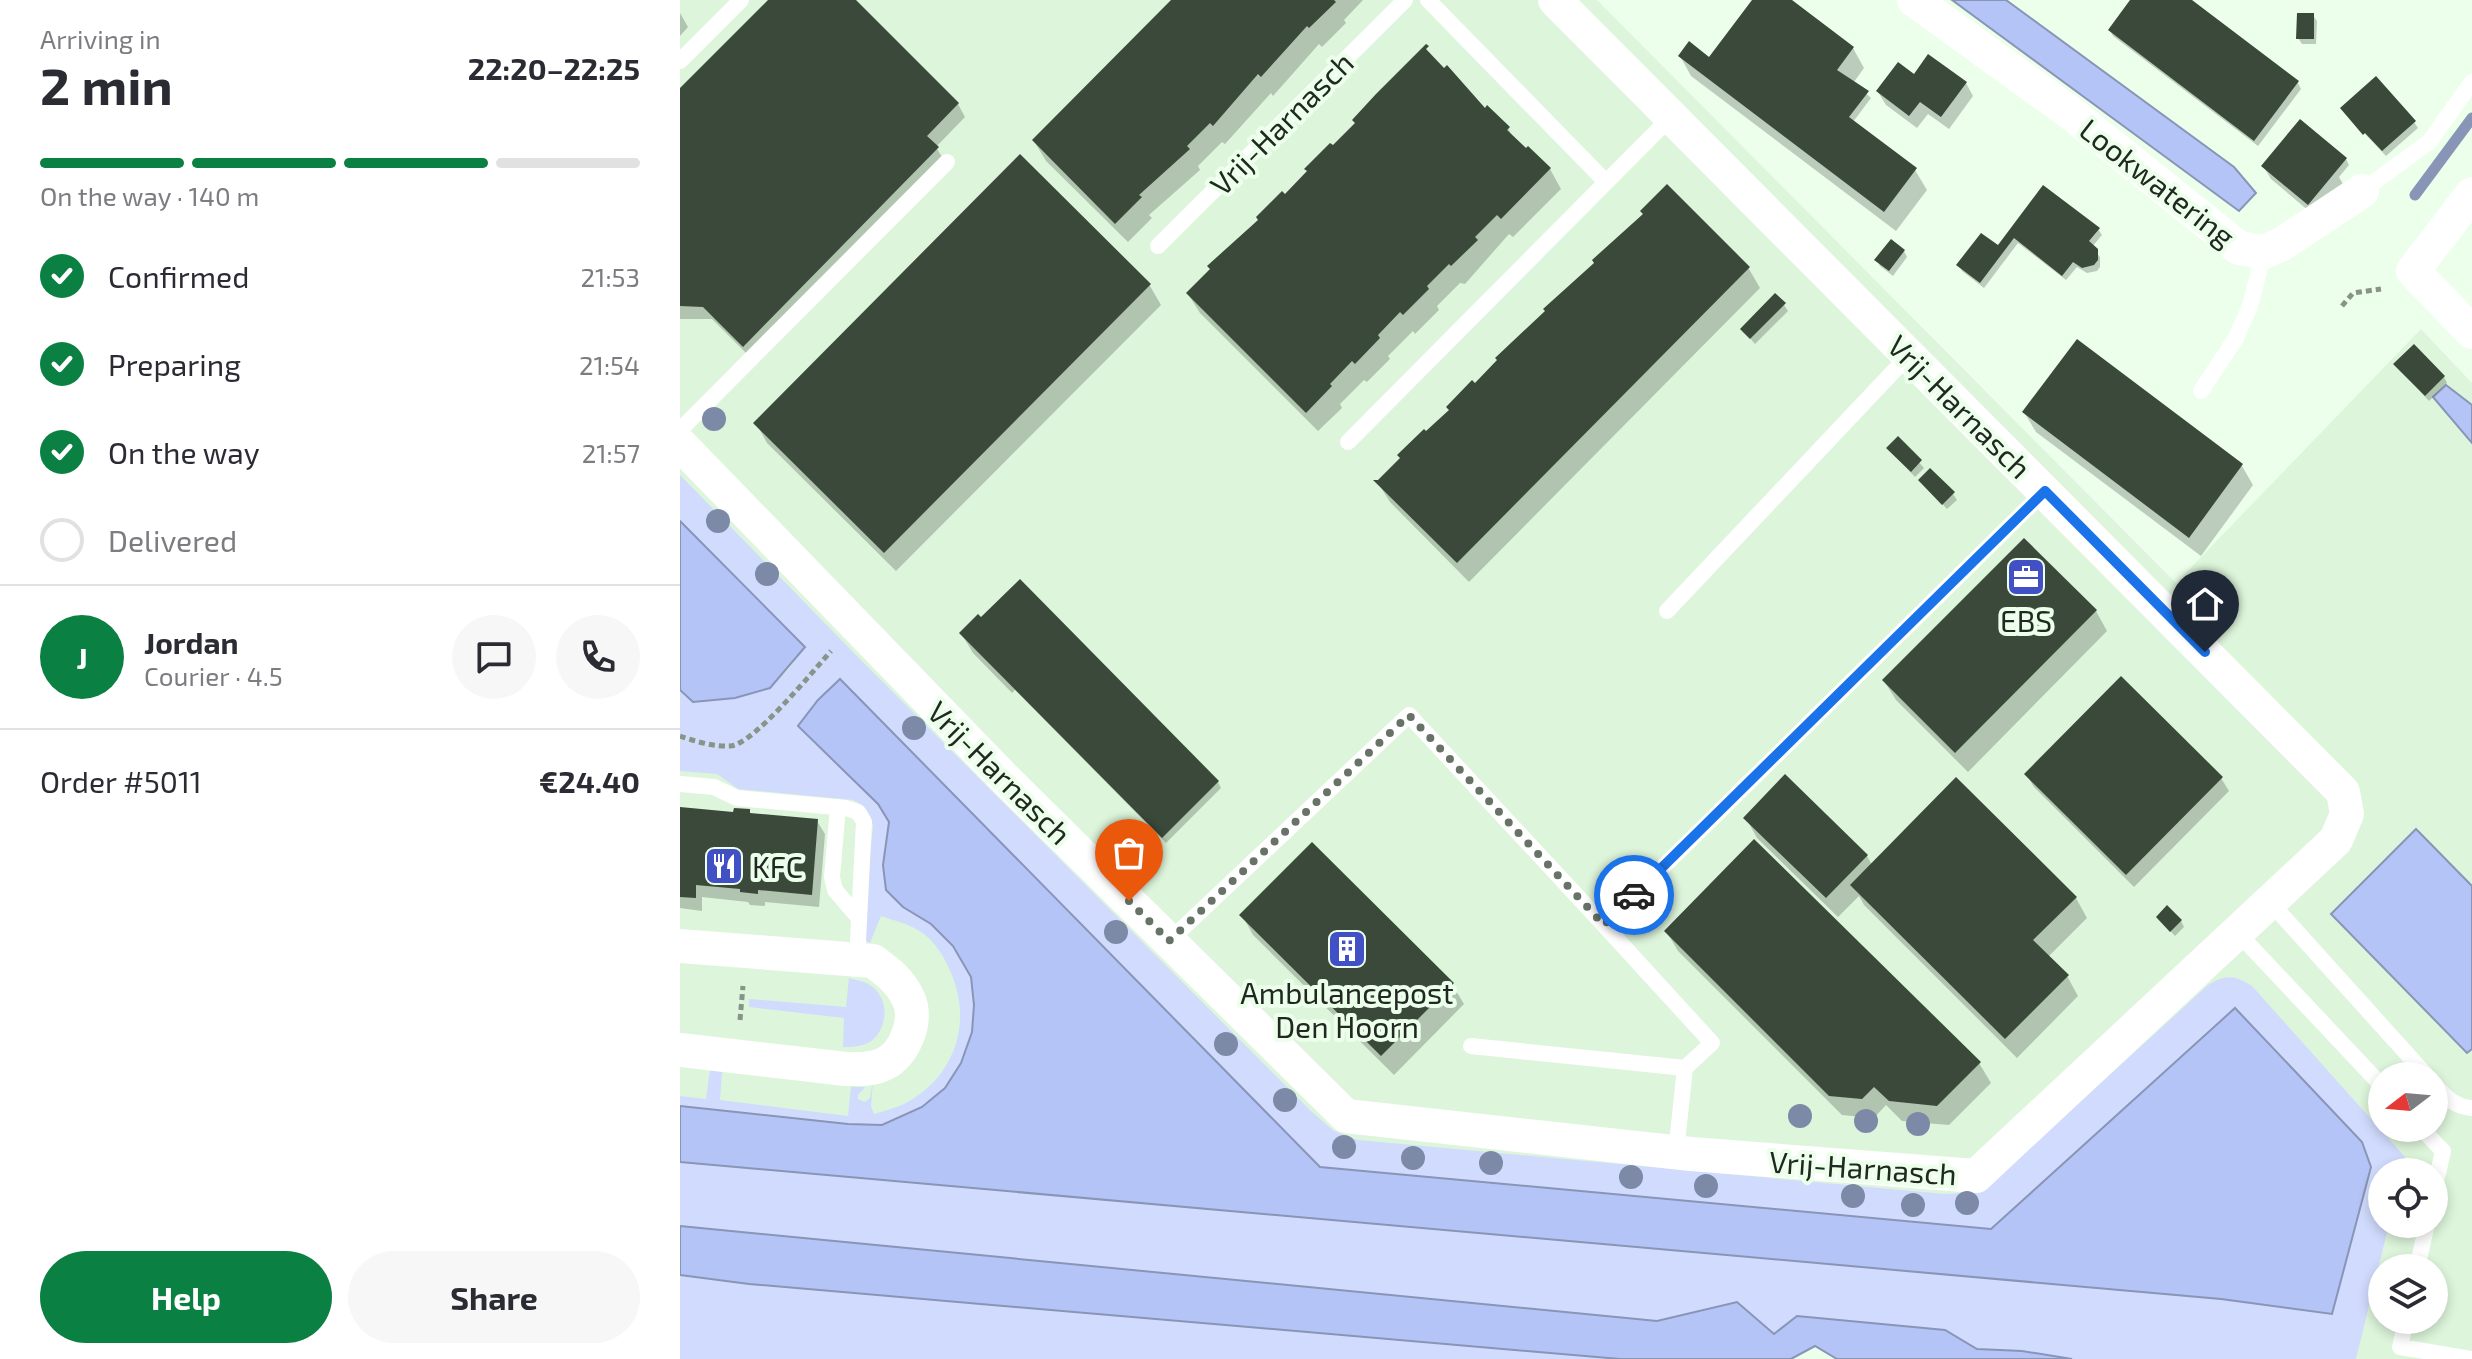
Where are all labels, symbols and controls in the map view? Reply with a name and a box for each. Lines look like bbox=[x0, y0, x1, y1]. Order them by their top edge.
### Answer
text: Arriving in bbox=[40, 23, 161, 54]
street label: Vrij-Harnasch bbox=[1202, 44, 1360, 202]
text: 22:20–22:25 bbox=[468, 50, 640, 86]
text: 2 min bbox=[40, 53, 173, 115]
street label: Lookwatering bbox=[2073, 110, 2243, 254]
text: On the way · 140 m bbox=[40, 180, 259, 211]
icon: check bbox=[40, 254, 84, 298]
text: Confirmed bbox=[108, 258, 249, 294]
text: 21:53 bbox=[581, 261, 640, 292]
street label: Vrij-Harnasch bbox=[1881, 327, 2039, 485]
icon: check bbox=[40, 342, 84, 386]
text: Preparing bbox=[108, 346, 241, 382]
text: 21:54 bbox=[579, 349, 640, 380]
icon: check bbox=[40, 430, 84, 474]
text: On the way bbox=[108, 434, 260, 470]
text: 21:57 bbox=[582, 437, 640, 468]
text: Delivered bbox=[108, 522, 237, 558]
office icon: EBS bbox=[2005, 556, 2047, 598]
pin bbox=[2171, 570, 2239, 652]
icon: home bbox=[2183, 582, 2227, 626]
place label: EBS bbox=[2000, 602, 2052, 638]
button: chat bbox=[452, 615, 536, 699]
button: phone bbox=[556, 615, 640, 699]
text: Jordan bbox=[144, 624, 239, 660]
text: J bbox=[76, 639, 88, 675]
text: Courier · 4.5 bbox=[144, 660, 283, 691]
street label: Vrij-Harnasch bbox=[921, 693, 1079, 851]
text: Order #5011 bbox=[40, 763, 202, 799]
text: €24.40 bbox=[539, 763, 640, 799]
pin bbox=[1095, 819, 1163, 901]
icon: bag bbox=[1107, 831, 1151, 875]
restaurant icon: KFC bbox=[703, 845, 745, 887]
place label: KFC bbox=[752, 848, 803, 884]
courier bbox=[1594, 855, 1674, 935]
icon: car bbox=[1612, 873, 1656, 917]
building icon: Ambulancepost Den Hoorn bbox=[1326, 928, 1368, 970]
place label: Ambulancepost Den Hoorn bbox=[1240, 974, 1454, 1044]
north arrow bbox=[2368, 1062, 2448, 1142]
map controls bbox=[2368, 1062, 2448, 1334]
street label: Vrij-Harnasch bbox=[1768, 1142, 1958, 1192]
button: locate bbox=[2368, 1158, 2448, 1238]
button: Help bbox=[40, 1251, 332, 1343]
button: Share bbox=[348, 1251, 640, 1343]
button: layers bbox=[2368, 1254, 2448, 1334]

